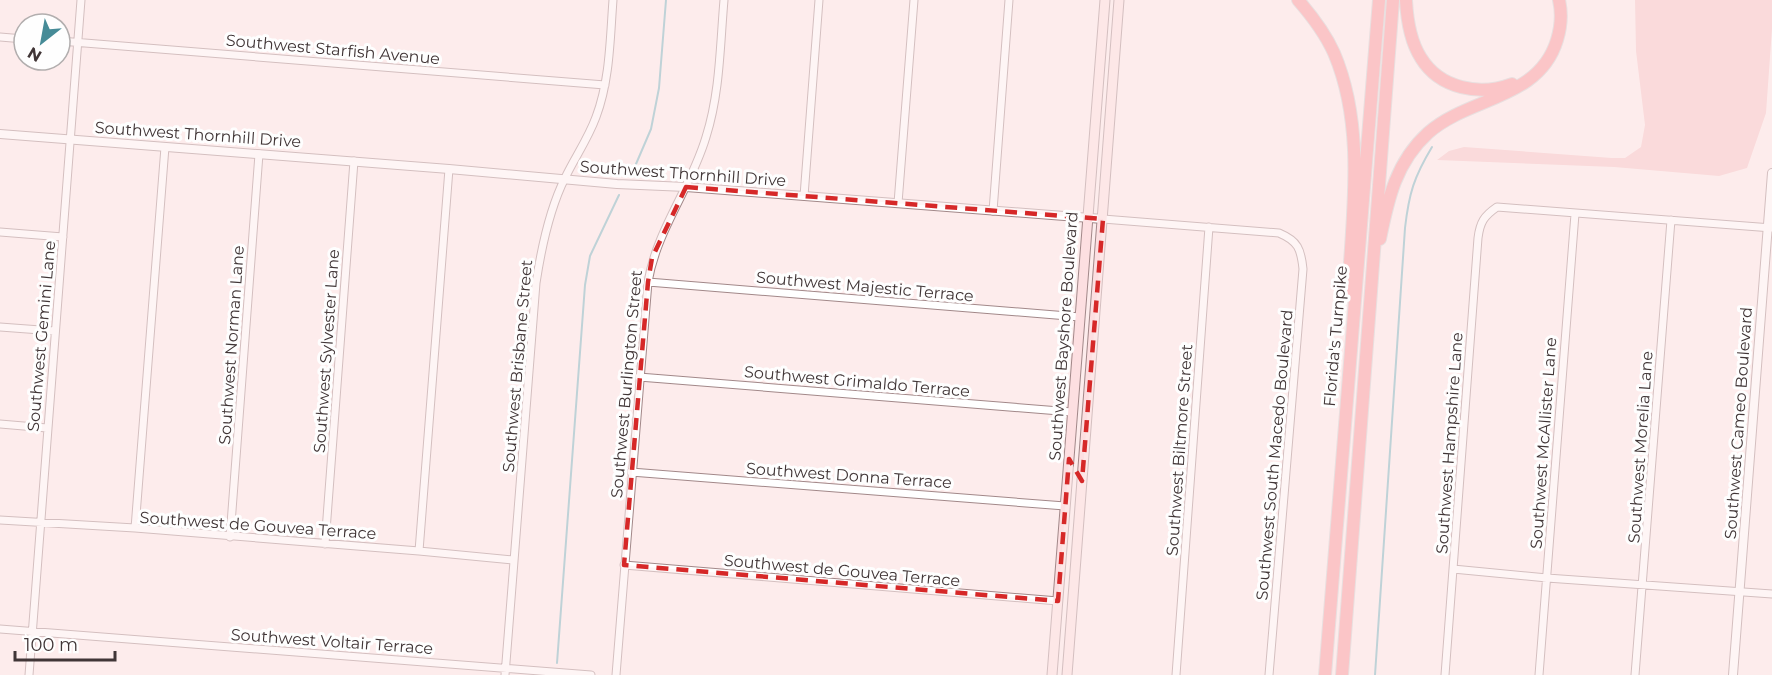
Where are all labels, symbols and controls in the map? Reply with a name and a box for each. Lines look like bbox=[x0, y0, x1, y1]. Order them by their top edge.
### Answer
north arrow bbox=[12, 12, 72, 72]
street label: Southwest Starfish Avenue bbox=[225, 31, 441, 68]
text: N bbox=[24, 43, 45, 66]
street label: Southwest Thornhill Drive bbox=[94, 118, 302, 151]
street label: Southwest Thornhill Drive bbox=[579, 157, 787, 190]
street label: Southwest Bayshore Boulevard bbox=[1045, 211, 1082, 461]
street label: Southwest Gemini Lane bbox=[24, 240, 59, 432]
street label: Southwest Norman Lane bbox=[215, 245, 248, 445]
street label: Southwest Sylvester Lane bbox=[310, 248, 343, 454]
street label: Southwest Brisbane Street bbox=[499, 258, 536, 473]
street label: Florida's Turnpike bbox=[1320, 265, 1351, 407]
street label: Southwest Majestic Terrace bbox=[755, 268, 975, 305]
street label: Southwest Burlington Street bbox=[607, 269, 646, 499]
street label: Southwest Cameo Boulevard bbox=[1721, 306, 1756, 540]
street label: Southwest South Macedo Boulevard bbox=[1252, 309, 1297, 601]
street label: Southwest Hampshire Lane bbox=[1432, 331, 1467, 555]
street label: Southwest McAllister Lane bbox=[1527, 337, 1560, 549]
street label: Southwest Biltmore Street bbox=[1163, 343, 1196, 557]
street label: Southwest Morelia Lane bbox=[1624, 350, 1657, 544]
street label: Southwest Grimaldo Terrace bbox=[743, 362, 971, 401]
street label: Southwest Donna Terrace bbox=[745, 459, 953, 492]
street label: Southwest de Gouvea Terrace bbox=[139, 508, 377, 543]
street label: Southwest de Gouvea Terrace bbox=[723, 551, 961, 590]
scale bar bbox=[15, 624, 116, 662]
street label: Southwest Voltair Terrace bbox=[230, 625, 434, 658]
text: 100 m bbox=[24, 634, 78, 656]

